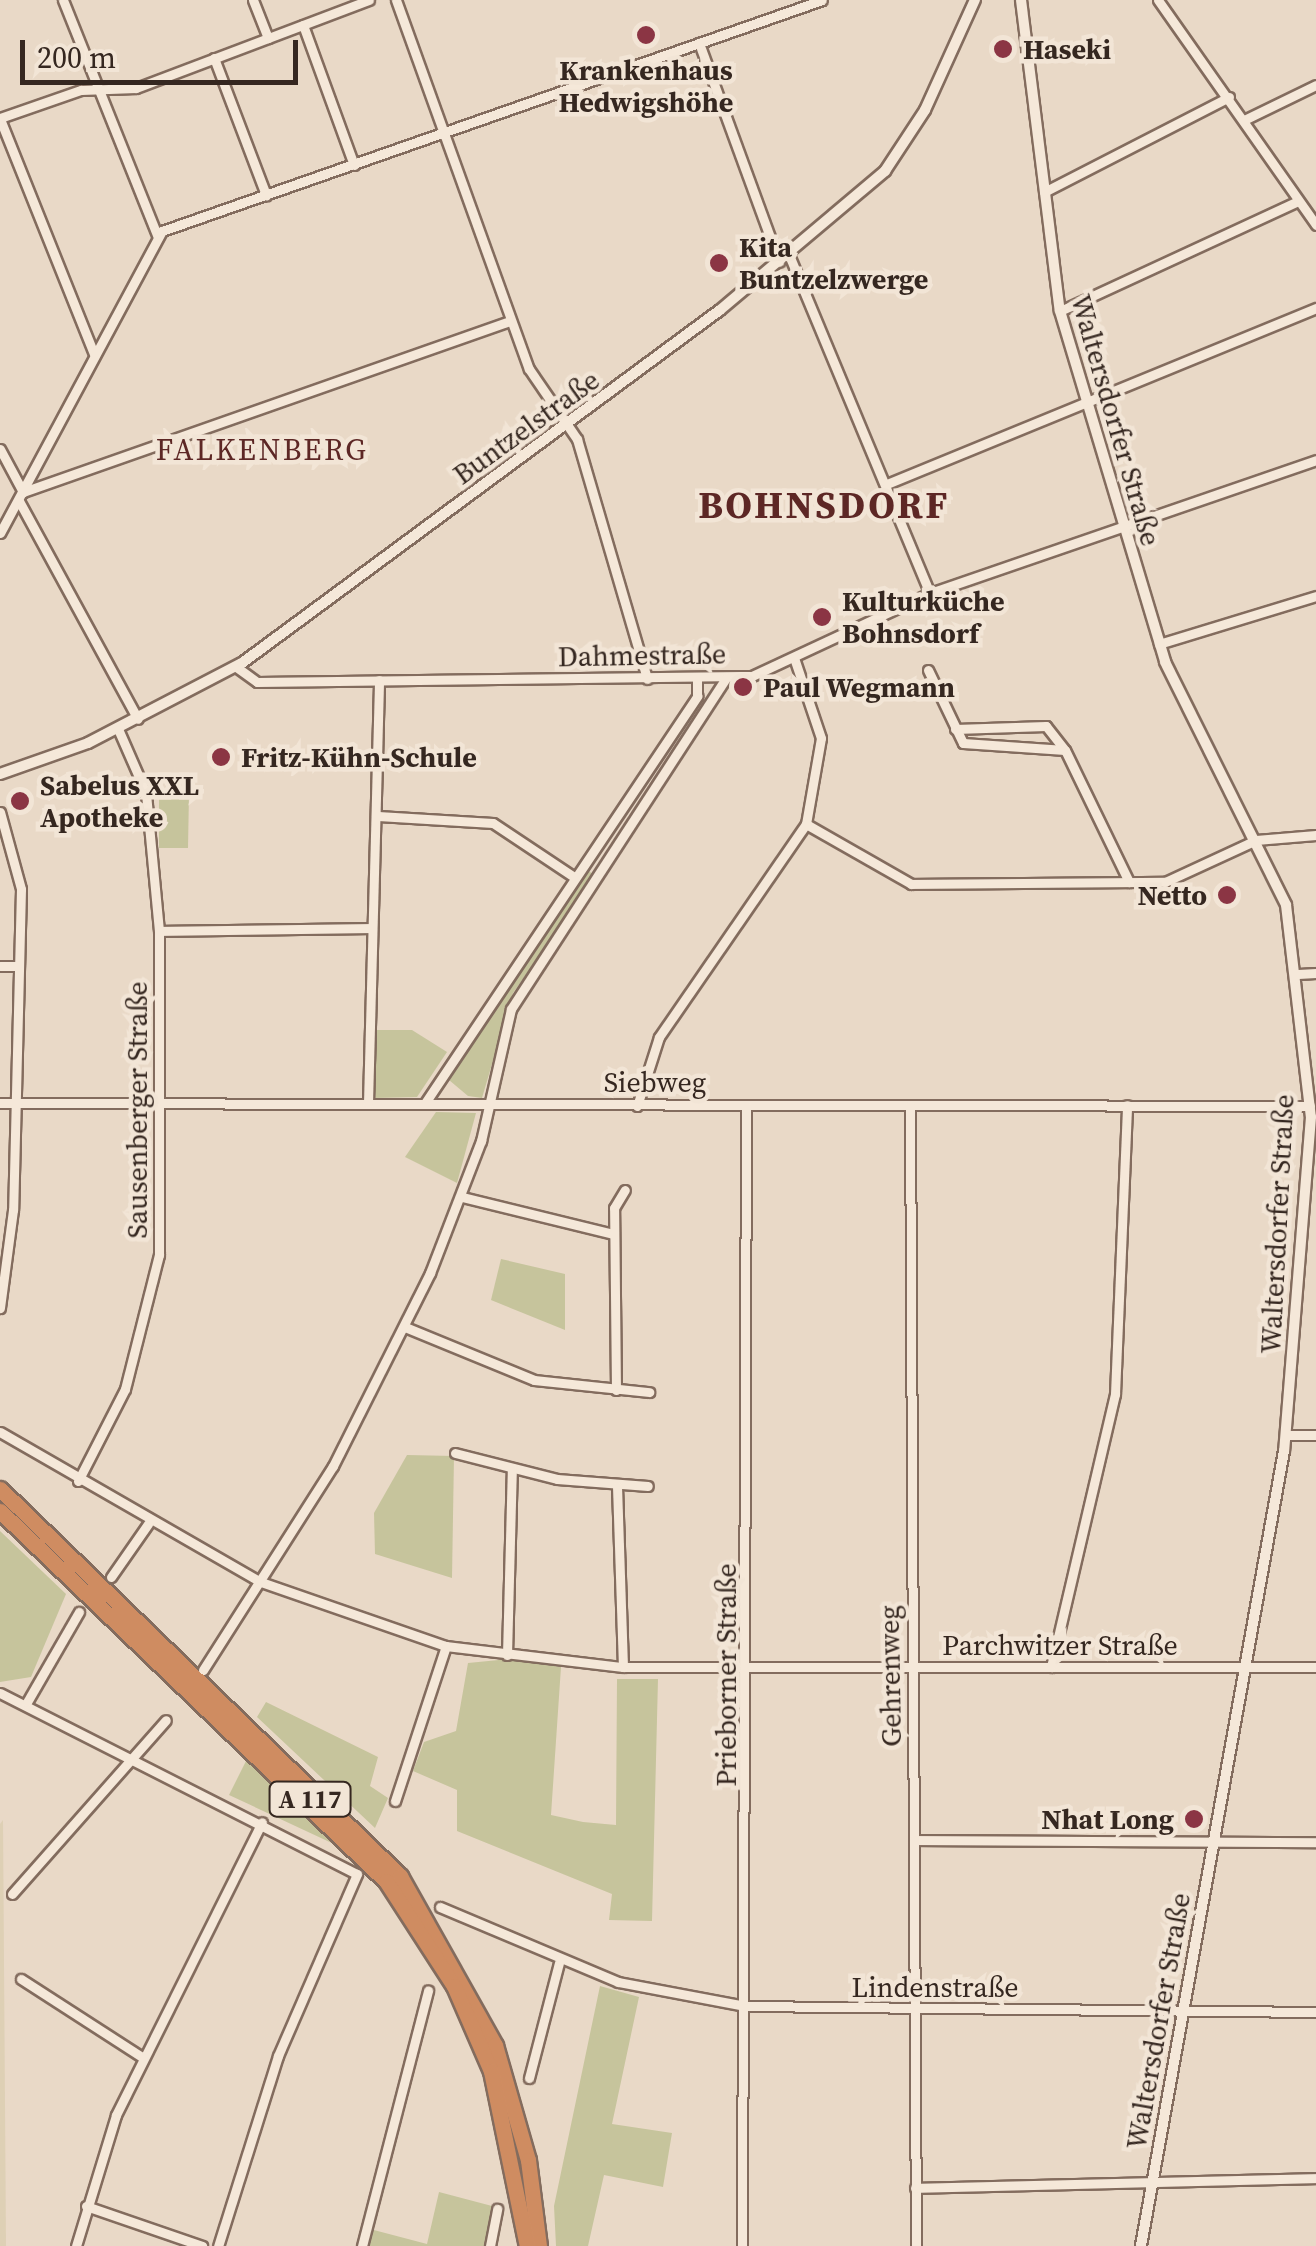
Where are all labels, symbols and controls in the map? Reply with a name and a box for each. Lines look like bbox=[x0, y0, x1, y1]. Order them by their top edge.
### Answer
scale bar bbox=[25, 20, 302, 82]
marker: Krankenhaus Hedwigshöhe bbox=[633, 22, 659, 48]
place label: Haseki bbox=[1023, 32, 1111, 66]
text: 200 m bbox=[37, 37, 116, 78]
marker: Haseki bbox=[992, 38, 1014, 60]
place label: Krankenhaus Hedwigshöhe bbox=[559, 53, 733, 119]
place label: Kita Buntzelzwerge bbox=[739, 230, 928, 296]
marker: Kita Buntzelzwerge bbox=[708, 252, 730, 274]
street label: Waltersdorfer Straße bbox=[1064, 291, 1168, 549]
street label: Buntzelstraße bbox=[446, 363, 606, 491]
district label: FALKENBERG bbox=[156, 432, 368, 468]
district label: BOHNSDORF bbox=[698, 483, 950, 529]
place label: Kulturküche Bohnsdorf bbox=[842, 584, 1005, 650]
marker: Kulturküche Bohnsdorf bbox=[811, 606, 833, 628]
street label: Dahmestraße bbox=[558, 637, 726, 673]
place label: Paul Wegmann bbox=[763, 670, 956, 704]
marker: Paul Wegmann bbox=[732, 676, 754, 698]
place label: Fritz-Kühn-Schule bbox=[241, 740, 477, 774]
marker: Fritz-Kühn-Schule bbox=[210, 746, 232, 768]
place label: Sabelus XXL Apotheke bbox=[40, 768, 199, 834]
marker: Sabelus XXL Apotheke bbox=[9, 790, 31, 812]
place label: Netto bbox=[1137, 878, 1207, 912]
marker: Netto bbox=[1216, 884, 1238, 906]
street label: Sausenberger Straße bbox=[120, 982, 154, 1238]
street label: Siebweg bbox=[604, 1065, 706, 1099]
street label: Waltersdorfer Straße bbox=[1253, 1093, 1301, 1355]
street label: Prieborner Straße bbox=[709, 1563, 743, 1787]
street label: Gehrenweg bbox=[872, 1605, 908, 1747]
street label: Parchwitzer Straße bbox=[942, 1628, 1178, 1662]
road number: A 117 bbox=[268, 1779, 352, 1819]
place label: Nhat Long bbox=[1041, 1802, 1174, 1836]
marker: Nhat Long bbox=[1183, 1808, 1205, 1830]
street label: Waltersdorfer Straße bbox=[1119, 1890, 1197, 2152]
street label: Lindenstraße bbox=[851, 1970, 1019, 2004]

